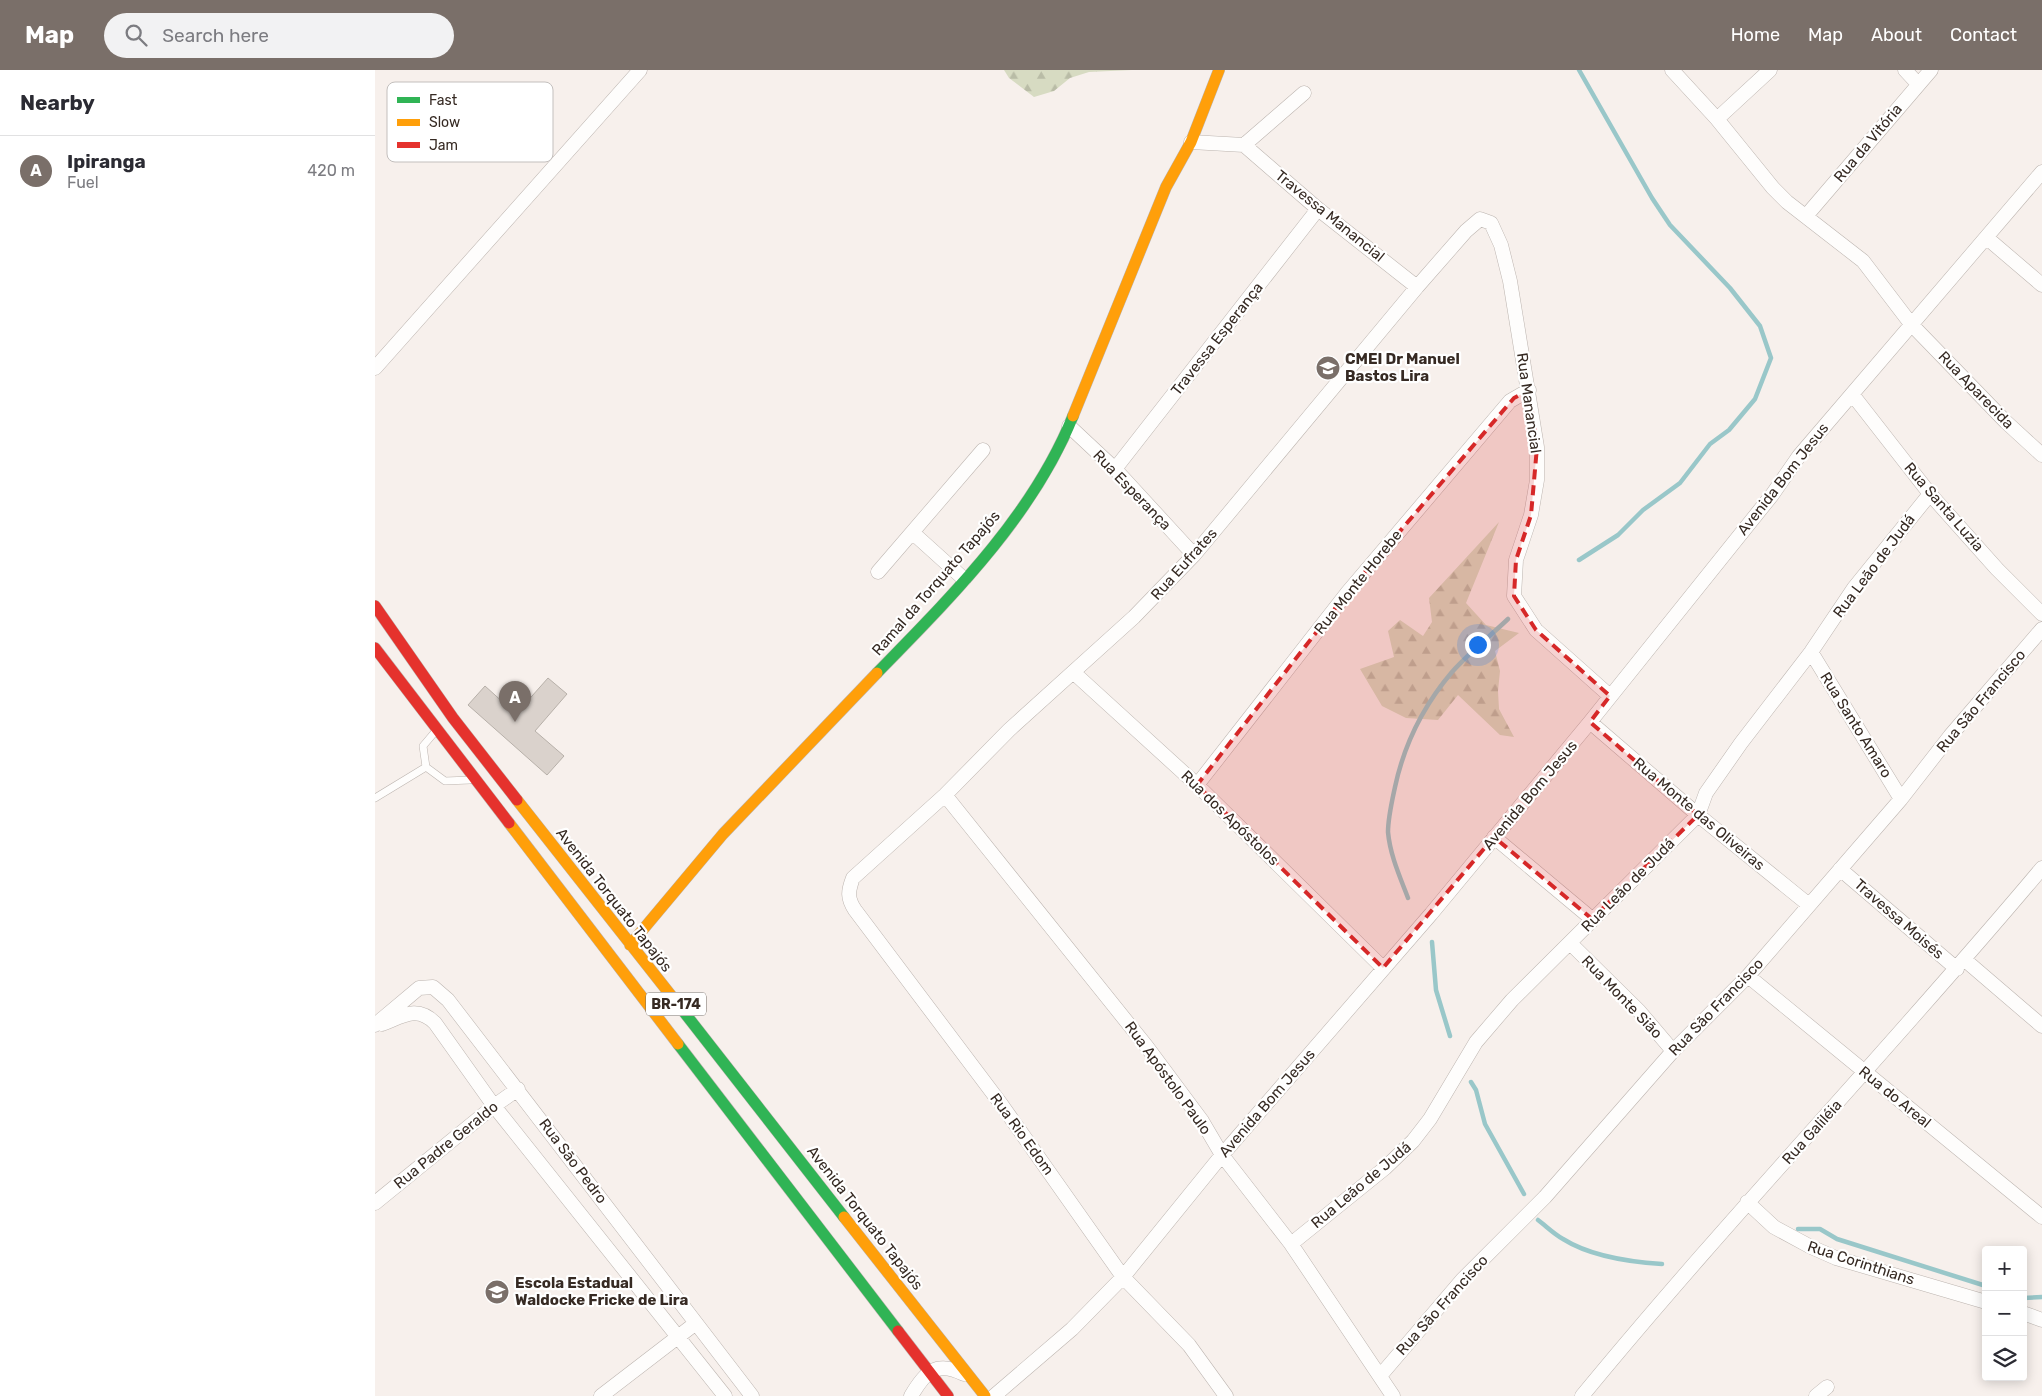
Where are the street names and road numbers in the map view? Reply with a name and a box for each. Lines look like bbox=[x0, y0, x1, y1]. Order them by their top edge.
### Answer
street label: Rua da Vitória bbox=[1830, 100, 1906, 186]
street label: Travessa Manancial bbox=[1272, 166, 1388, 266]
street label: Travessa Esperança bbox=[1167, 279, 1267, 399]
street label: Rua Aparecida bbox=[1935, 348, 2017, 432]
street label: Rua Manancial bbox=[1513, 352, 1545, 454]
street label: Avenida Bom Jesus bbox=[1734, 419, 1833, 539]
street label: Rua Esperança bbox=[1089, 446, 1175, 534]
street label: Rua Santa Luzia bbox=[1900, 459, 1988, 555]
street label: Ramal da Torquato Tapajós bbox=[868, 507, 1004, 659]
street label: Rua Leão de Judá bbox=[1829, 511, 1919, 621]
street label: Rua Eufrates bbox=[1147, 524, 1221, 604]
street label: Rua Monte Horebe bbox=[1310, 526, 1406, 638]
street label: Rua São Francisco bbox=[1933, 646, 2029, 756]
street label: Rua Santo Amaro bbox=[1816, 669, 1896, 781]
street label: Avenida Bom Jesus bbox=[1479, 736, 1581, 853]
street label: Rua Monte das Oliveiras bbox=[1630, 754, 1769, 874]
street label: Rua dos Apóstolos bbox=[1177, 767, 1283, 869]
street label: Avenida Torquato Tapajós bbox=[552, 824, 676, 976]
street label: Rua Leão de Judá bbox=[1578, 835, 1678, 935]
street label: Travessa Moisés bbox=[1851, 875, 1948, 963]
street label: Rua Monte Sião bbox=[1578, 952, 1666, 1042]
street label: Rua São Francisco bbox=[1665, 954, 1767, 1060]
road number: BR-174 bbox=[646, 992, 706, 1016]
street label: Rua Apóstolo Paulo bbox=[1121, 1018, 1215, 1138]
street label: Avenida Bom Jesus bbox=[1215, 1045, 1319, 1161]
street label: Rua do Areal bbox=[1855, 1062, 1935, 1132]
street label: Rua Rio Edom bbox=[986, 1090, 1058, 1178]
street label: Rua Galiléia bbox=[1778, 1096, 1846, 1168]
street label: Rua Padre Geraldo bbox=[390, 1097, 502, 1193]
street label: Rua São Pedro bbox=[535, 1115, 611, 1207]
street label: Rua Leão de Judá bbox=[1307, 1138, 1415, 1232]
street label: Avenida Torquato Tapajós bbox=[803, 1142, 927, 1294]
street label: Rua Corinthians bbox=[1805, 1237, 1917, 1289]
street label: Rua São Francisco bbox=[1392, 1251, 1492, 1359]

